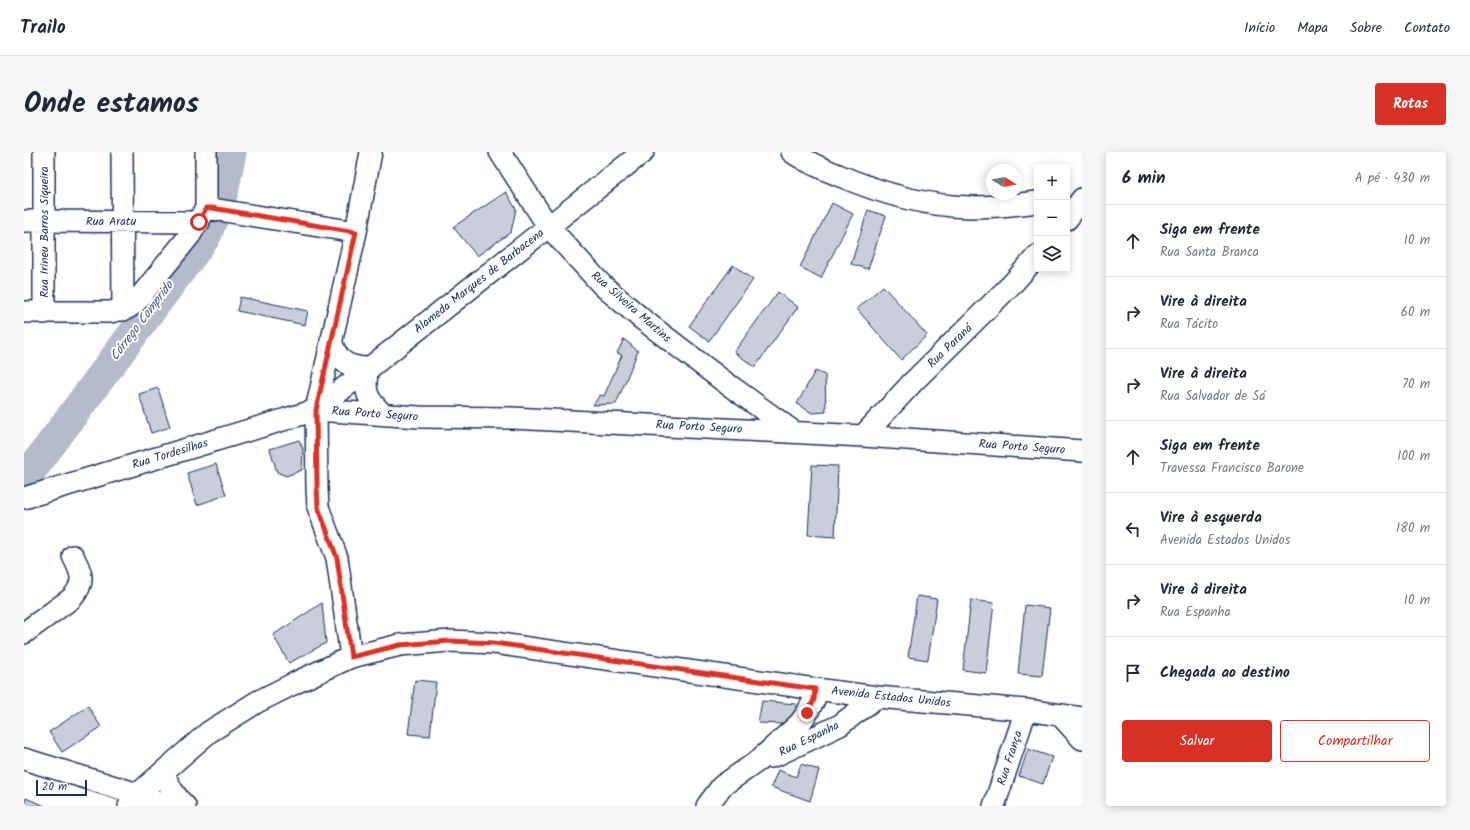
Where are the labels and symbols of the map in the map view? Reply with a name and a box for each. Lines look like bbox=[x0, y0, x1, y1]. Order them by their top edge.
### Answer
north arrow bbox=[986, 164, 1022, 200]
street label: Rua Irineu Barros Siqueira bbox=[35, 166, 54, 298]
street label: Rua Aratu bbox=[86, 212, 136, 231]
route start bbox=[190, 213, 208, 231]
street label: Alameda Marques de Barbacena bbox=[410, 224, 549, 338]
street label: Rua Silveira Martins bbox=[587, 267, 675, 347]
water label: Córrego Comprido bbox=[105, 276, 180, 365]
street label: Rua Paraná bbox=[923, 318, 978, 373]
street label: Rua Porto Seguro bbox=[331, 401, 419, 427]
street label: Rua Porto Seguro bbox=[655, 415, 743, 439]
street label: Rua Tordesilhas bbox=[130, 433, 210, 475]
street label: Rua Porto Seguro bbox=[978, 434, 1066, 460]
street label: Avenida Estados Unidos bbox=[830, 681, 952, 713]
route end bbox=[798, 704, 816, 722]
street label: Rua Espanha bbox=[776, 716, 843, 762]
street label: Rua França bbox=[992, 728, 1028, 788]
scale bar bbox=[36, 778, 87, 797]

